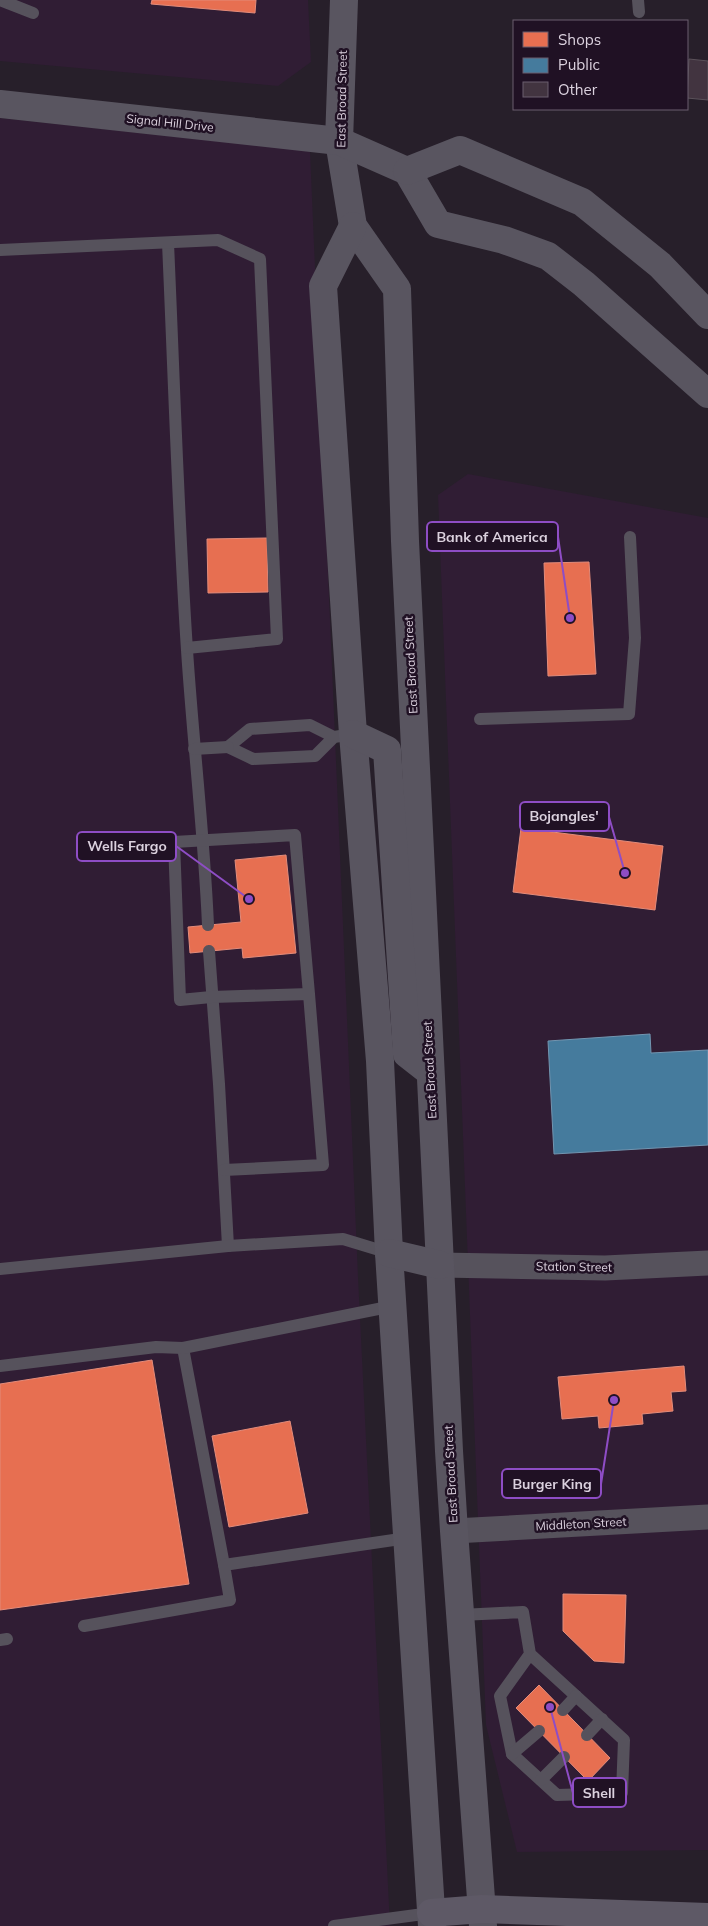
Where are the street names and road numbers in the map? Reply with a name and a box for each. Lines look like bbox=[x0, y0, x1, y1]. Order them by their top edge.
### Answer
street label: East Broad Street bbox=[333, 50, 350, 148]
street label: Signal Hill Drive bbox=[126, 110, 214, 135]
street label: East Broad Street bbox=[400, 616, 421, 714]
street label: East Broad Street bbox=[419, 1021, 440, 1119]
street label: Station Street bbox=[536, 1258, 612, 1275]
street label: East Broad Street bbox=[440, 1425, 461, 1523]
street label: Middleton Street bbox=[535, 1514, 627, 1533]

